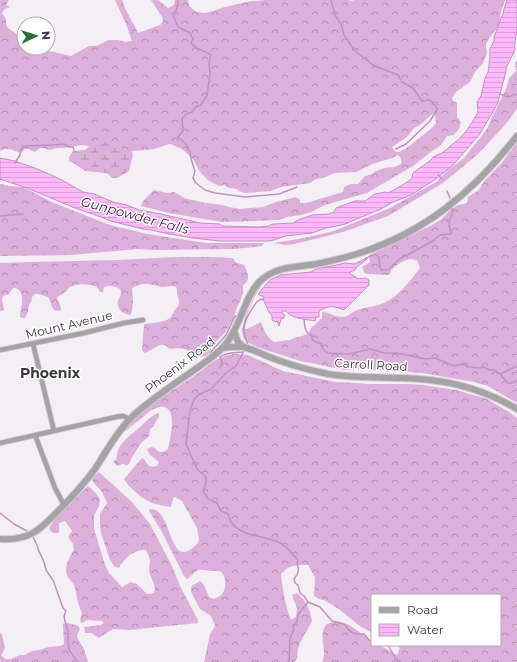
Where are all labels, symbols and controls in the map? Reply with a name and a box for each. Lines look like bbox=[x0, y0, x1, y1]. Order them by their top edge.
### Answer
north arrow bbox=[16, 16, 56, 56]
text: N bbox=[39, 30, 53, 40]
water label: Gunpowder Falls bbox=[79, 193, 191, 237]
street label: Mount Avenue bbox=[24, 307, 114, 342]
street label: Phoenix Road bbox=[142, 333, 218, 396]
street label: Carroll Road bbox=[334, 355, 408, 374]
district label: Phoenix bbox=[20, 364, 81, 382]
legend bbox=[371, 594, 501, 646]
text: Road bbox=[407, 602, 438, 617]
text: Water bbox=[407, 622, 444, 637]

